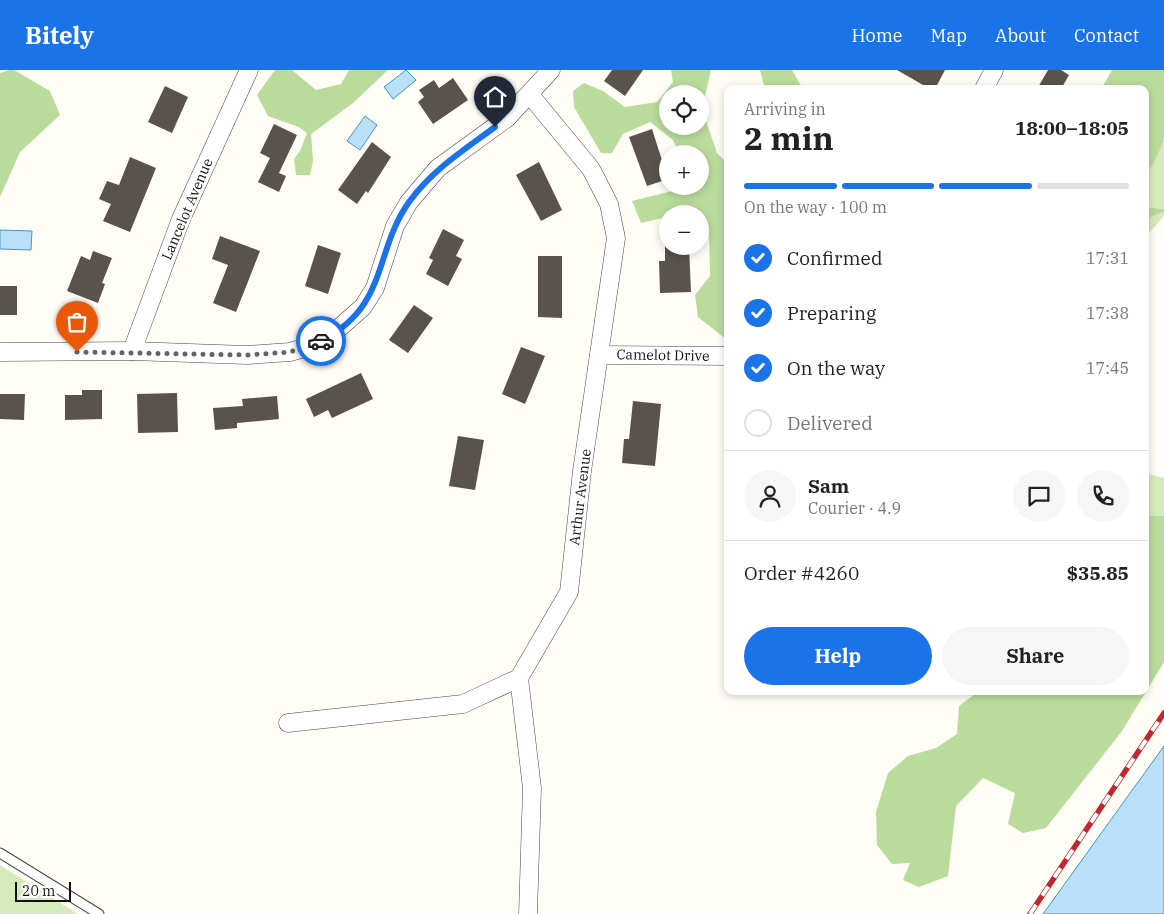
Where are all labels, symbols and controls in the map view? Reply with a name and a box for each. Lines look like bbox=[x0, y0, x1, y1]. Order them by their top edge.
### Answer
text: Bitely bbox=[25, 19, 94, 51]
text: Home bbox=[851, 24, 903, 47]
text: Map bbox=[931, 24, 967, 47]
text: About bbox=[995, 24, 1046, 47]
text: Contact bbox=[1074, 24, 1139, 47]
pin bbox=[474, 76, 516, 127]
icon: home bbox=[481, 83, 509, 111]
map controls bbox=[659, 85, 709, 255]
button: locate bbox=[659, 85, 709, 135]
text: Arriving in bbox=[744, 99, 826, 119]
text: 18:00–18:05 bbox=[1015, 116, 1129, 140]
text: 2 min bbox=[744, 117, 834, 159]
button: + bbox=[659, 145, 709, 195]
street label: Lancelot Avenue bbox=[157, 155, 217, 263]
text: On the way · 100 m bbox=[744, 197, 887, 217]
button: − bbox=[659, 205, 709, 255]
icon: check bbox=[744, 244, 772, 272]
text: Confirmed bbox=[787, 246, 882, 270]
text: 17:31 bbox=[1086, 248, 1129, 268]
icon: check bbox=[744, 299, 772, 327]
pin bbox=[56, 301, 98, 352]
text: Preparing bbox=[787, 301, 876, 325]
text: 17:38 bbox=[1086, 303, 1129, 323]
icon: bag bbox=[63, 308, 91, 336]
courier bbox=[296, 316, 346, 366]
icon: car bbox=[307, 327, 335, 355]
street label: Camelot Drive bbox=[616, 345, 710, 365]
icon: check bbox=[744, 354, 772, 382]
text: On the way bbox=[787, 356, 885, 380]
text: 17:45 bbox=[1086, 358, 1129, 378]
text: Delivered bbox=[787, 411, 873, 435]
street label: Arthur Avenue bbox=[565, 448, 595, 546]
button: person bbox=[744, 470, 796, 522]
button: chat bbox=[1013, 470, 1065, 522]
button: phone bbox=[1077, 470, 1129, 522]
text: Sam bbox=[808, 474, 849, 498]
text: Courier · 4.9 bbox=[808, 498, 901, 518]
text: Order #4260 bbox=[744, 561, 859, 585]
text: $35.85 bbox=[1067, 561, 1129, 585]
button: Help bbox=[744, 627, 932, 685]
button: Share bbox=[942, 627, 1129, 685]
scale bar bbox=[15, 879, 71, 902]
text: 20 m bbox=[22, 882, 55, 900]

